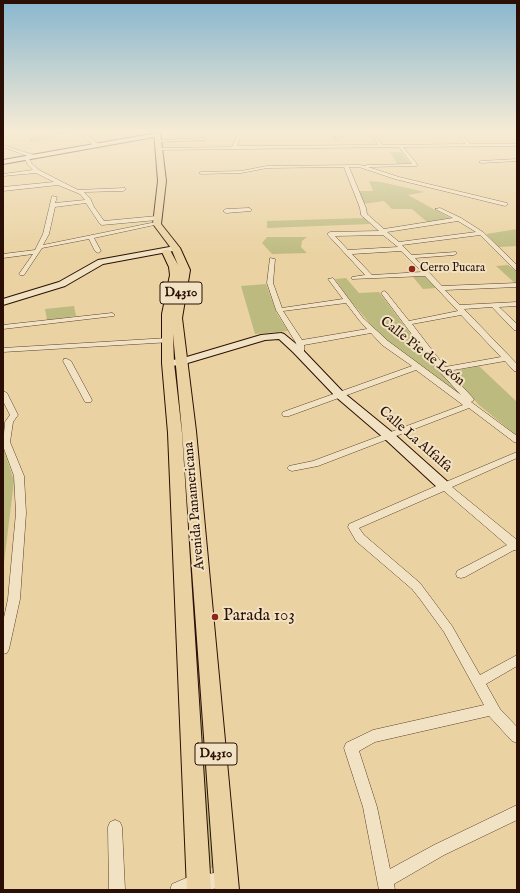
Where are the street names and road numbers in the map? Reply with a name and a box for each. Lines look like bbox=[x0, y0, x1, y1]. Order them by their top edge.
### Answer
road number: D4310 bbox=[160, 282, 202, 304]
street label: Calle Pie de León bbox=[376, 314, 468, 390]
street label: Calle La Alfalfa bbox=[375, 404, 455, 476]
street label: Avenida Panamericana bbox=[181, 441, 209, 571]
road number: D4310 bbox=[195, 743, 237, 765]

